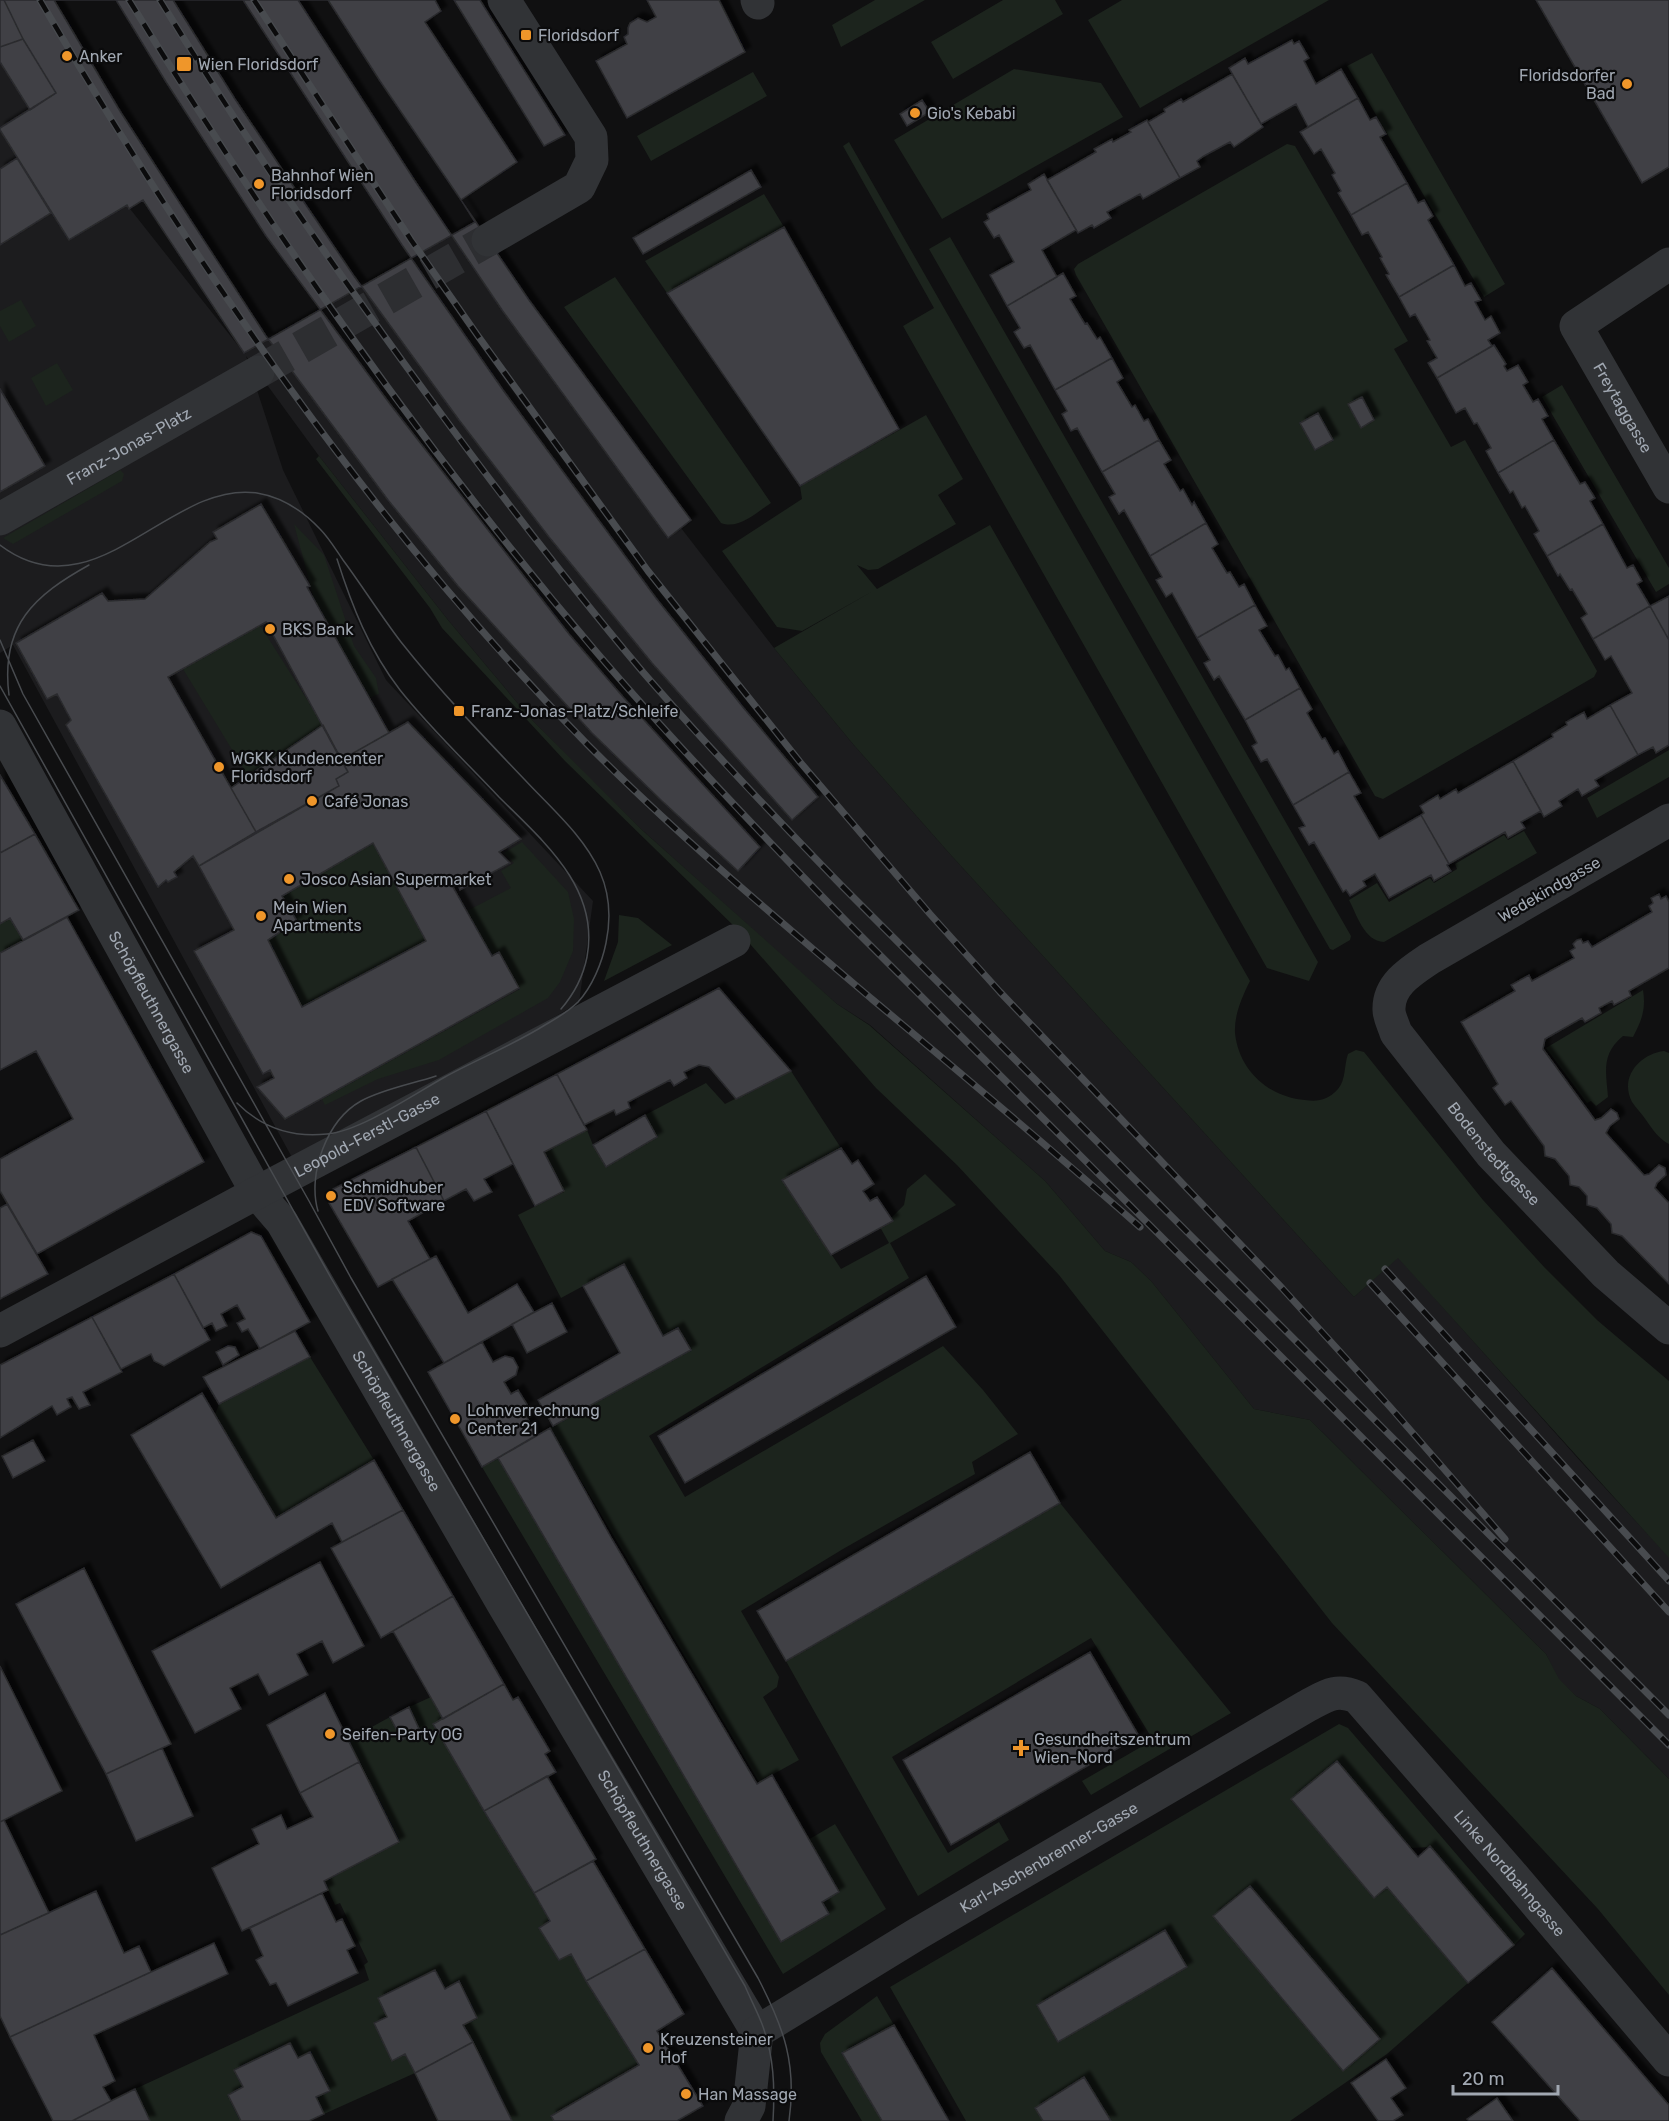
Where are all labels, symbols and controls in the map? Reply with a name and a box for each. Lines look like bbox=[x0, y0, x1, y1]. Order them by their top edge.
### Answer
place label: Floridsdorf bbox=[538, 26, 620, 45]
marker: Floridsdorf bbox=[519, 28, 533, 42]
place label: Anker bbox=[79, 47, 122, 66]
marker: Anker bbox=[60, 49, 74, 63]
marker: Wien Floridsdorf bbox=[175, 55, 193, 73]
place label: Wien Floridsdorf bbox=[198, 55, 319, 74]
place label: Floridsdorfer Bad bbox=[1519, 66, 1615, 103]
marker: Floridsdorfer Bad bbox=[1620, 77, 1634, 91]
place label: Gio's Kebabi bbox=[927, 104, 1016, 123]
marker: Gio's Kebabi bbox=[908, 106, 922, 120]
place label: Bahnhof Wien Floridsdorf bbox=[271, 166, 374, 203]
marker: Bahnhof Wien Floridsdorf bbox=[252, 177, 266, 191]
street label: Freytaggasse bbox=[1589, 359, 1656, 456]
street label: Franz-Jonas-Platz bbox=[63, 403, 194, 489]
place label: BKS Bank bbox=[282, 620, 354, 639]
marker: BKS Bank bbox=[263, 622, 277, 636]
place label: Franz-Jonas-Platz/Schleife bbox=[471, 702, 678, 721]
marker: Franz-Jonas-Platz/Schleife bbox=[452, 704, 466, 718]
place label: WGKK Kundencenter Floridsdorf bbox=[231, 749, 383, 786]
marker: WGKK Kundencenter Floridsdorf bbox=[212, 760, 226, 774]
place label: Café Jonas bbox=[324, 792, 408, 811]
marker: Café Jonas bbox=[305, 794, 319, 808]
street label: Wedekindgasse bbox=[1495, 852, 1604, 926]
place label: Josco Asian Supermarket bbox=[301, 870, 492, 889]
marker: Josco Asian Supermarket bbox=[282, 872, 296, 886]
place label: Mein Wien Apartments bbox=[273, 898, 362, 935]
marker: Mein Wien Apartments bbox=[254, 909, 268, 923]
street label: Schöpfleuthnergasse bbox=[105, 928, 198, 1077]
street label: Leopold-Ferstl-Gasse bbox=[291, 1089, 443, 1181]
street label: Bodenstedtgasse bbox=[1444, 1098, 1544, 1209]
place label: Schmidhuber EDV Software bbox=[343, 1178, 445, 1215]
marker: Schmidhuber EDV Software bbox=[324, 1189, 338, 1203]
street label: Schöpfleuthnergasse bbox=[348, 1347, 445, 1495]
place label: Lohnverrechnung Center 21 bbox=[467, 1401, 600, 1438]
marker: Lohnverrechnung Center 21 bbox=[448, 1412, 462, 1426]
place label: Seifen-Party OG bbox=[342, 1725, 462, 1744]
marker: Seifen-Party OG bbox=[323, 1727, 337, 1741]
place label: Gesundheitszentrum Wien-Nord bbox=[1034, 1730, 1191, 1767]
marker: Gesundheitszentrum Wien-Nord bbox=[1012, 1739, 1030, 1757]
street label: Schöpfleuthnergasse bbox=[594, 1767, 692, 1914]
street label: Karl-Aschenbrenner-Gasse bbox=[956, 1798, 1141, 1917]
street label: Linke Nordbahngasse bbox=[1450, 1806, 1569, 1941]
place label: Kreuzensteiner Hof bbox=[660, 2030, 773, 2067]
marker: Kreuzensteiner Hof bbox=[641, 2041, 655, 2055]
scale bar bbox=[1453, 2058, 1558, 2096]
text: 20 m bbox=[1462, 2068, 1504, 2090]
place label: Han Massage bbox=[698, 2085, 797, 2104]
marker: Han Massage bbox=[679, 2087, 693, 2101]

